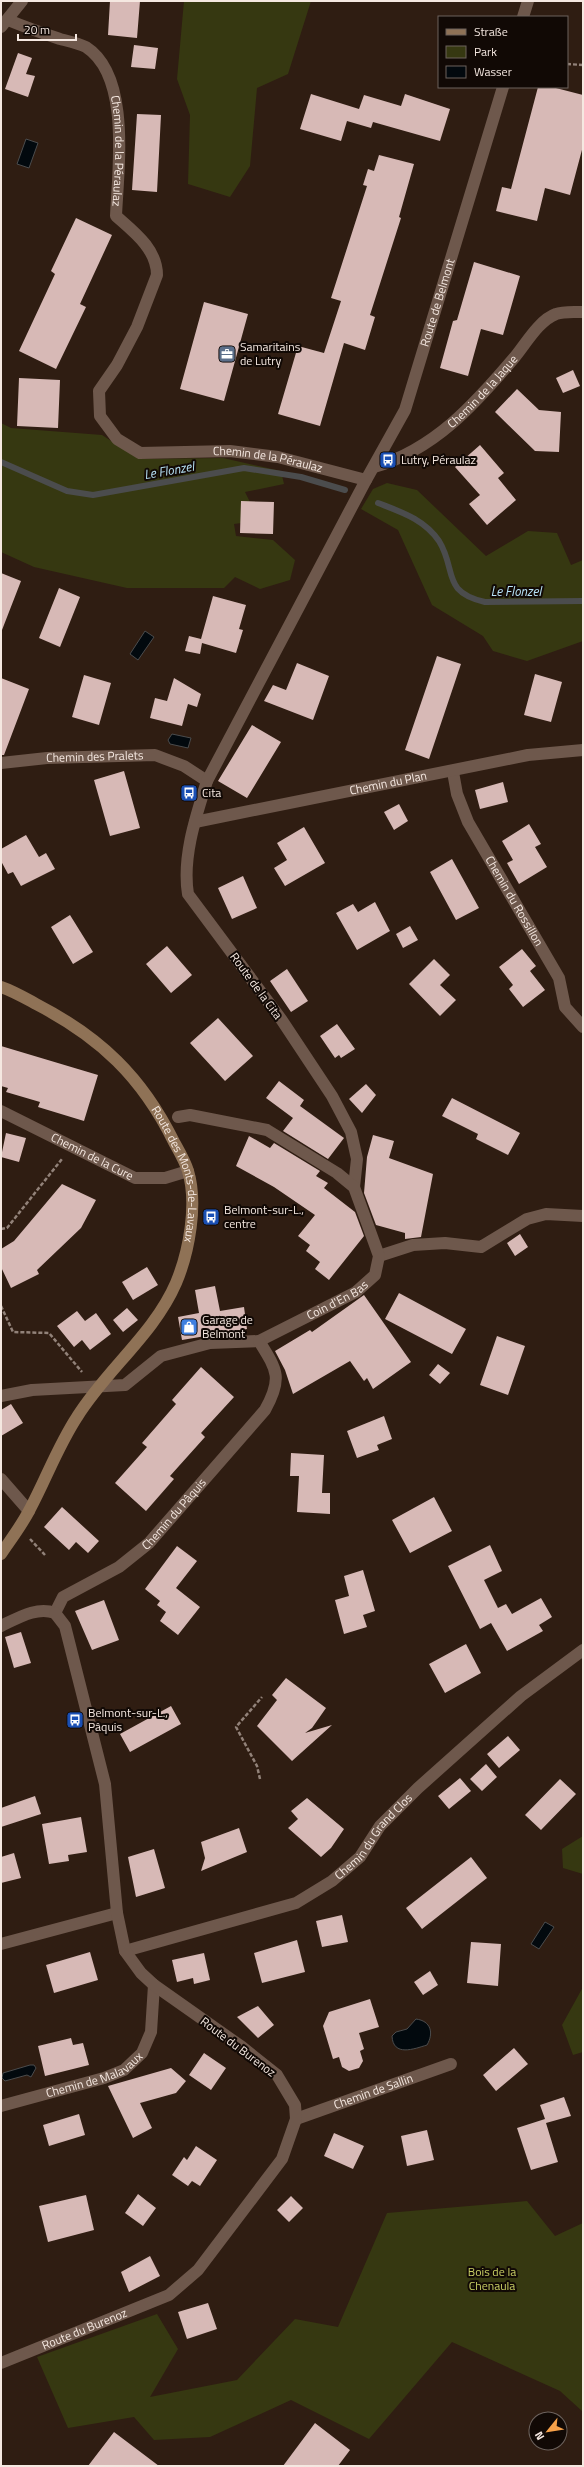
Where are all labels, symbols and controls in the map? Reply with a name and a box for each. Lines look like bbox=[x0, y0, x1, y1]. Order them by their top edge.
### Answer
scale bar bbox=[18, 16, 76, 42]
legend bbox=[438, 16, 568, 88]
text: 20 m bbox=[24, 20, 50, 39]
text: Straße bbox=[474, 22, 508, 41]
text: Park bbox=[474, 42, 497, 61]
text: Wasser bbox=[474, 62, 512, 81]
street label: Chemin de la Péraulaz bbox=[106, 93, 129, 207]
street label: Route de Belmont bbox=[415, 255, 460, 349]
place label: Samaritains de Lutry bbox=[240, 337, 301, 370]
office icon: Samaritains de Lutry bbox=[217, 344, 237, 364]
street label: Chemin de la Jaque bbox=[443, 350, 522, 433]
street label: Chemin de la Péraulaz bbox=[213, 441, 325, 477]
bus stop icon: Lutry, Péraulaz bbox=[378, 450, 398, 470]
place label: Lutry, Péraulaz bbox=[401, 450, 476, 469]
water label: Le Flonzel bbox=[142, 455, 198, 484]
water label: Le Flonzel bbox=[491, 581, 543, 601]
street label: Chemin des Pralets bbox=[46, 745, 144, 767]
street label: Chemin du Plan bbox=[348, 766, 428, 800]
bus stop icon: Cita bbox=[179, 783, 199, 803]
place label: Cita bbox=[202, 783, 221, 802]
street label: Chemin du Rossillon bbox=[481, 852, 548, 950]
street label: Route de la Cita bbox=[226, 948, 287, 1023]
street label: Route des Monts-de-Lavaux bbox=[147, 1102, 202, 1245]
street label: Chemin de la Cure bbox=[48, 1127, 137, 1185]
place label: Belmont-sur-L., centre bbox=[224, 1200, 304, 1233]
bus stop icon: Belmont-sur-L., centre bbox=[201, 1207, 221, 1227]
street label: Coin d'En Bas bbox=[303, 1275, 373, 1325]
place label: Garage de Belmont bbox=[202, 1310, 253, 1343]
shop icon: Garage de Belmont bbox=[179, 1317, 199, 1337]
street label: Chemin du Pâquis bbox=[137, 1473, 211, 1554]
place label: Belmont-sur-L., Pâquis bbox=[88, 1703, 168, 1736]
bus stop icon: Belmont-sur-L., Pâquis bbox=[65, 1710, 85, 1730]
street label: Chemin du Grand Clos bbox=[330, 1788, 417, 1884]
street label: Route du Burenoz bbox=[197, 2012, 280, 2081]
street label: Chemin de Malavaux bbox=[44, 2047, 147, 2102]
street label: Chemin de Sallin bbox=[331, 2068, 415, 2114]
park label: Bois de la Chenaula bbox=[468, 2262, 516, 2295]
street label: Route du Burenoz bbox=[39, 2303, 130, 2355]
north arrow bbox=[528, 2411, 568, 2451]
text: N bbox=[531, 2429, 548, 2443]

